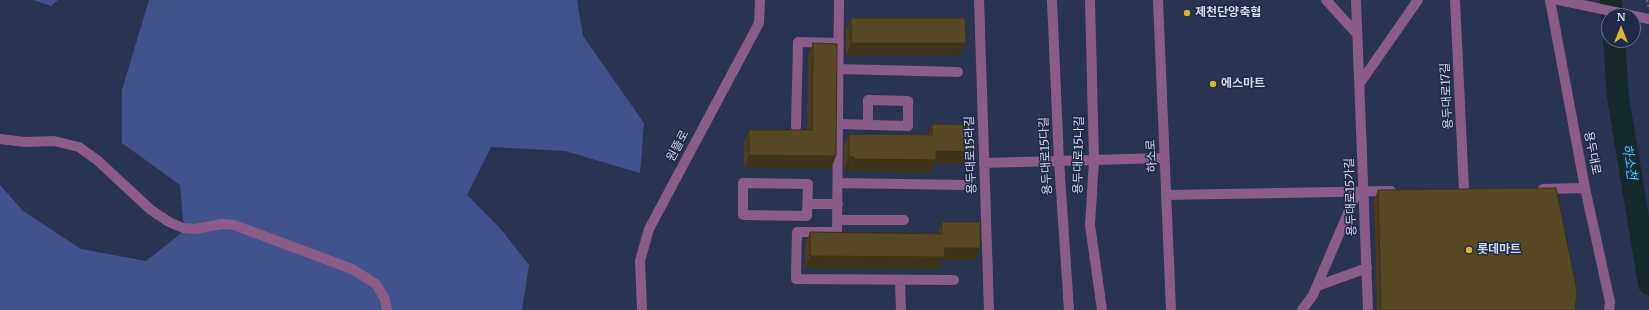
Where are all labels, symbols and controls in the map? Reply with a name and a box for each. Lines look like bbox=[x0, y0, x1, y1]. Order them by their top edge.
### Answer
place label: 제천단양축협 bbox=[1195, 6, 1261, 20]
marker: 제천단양축협 bbox=[1182, 8, 1192, 18]
north arrow bbox=[1601, 8, 1641, 48]
text: N bbox=[1617, 10, 1625, 24]
street label: 용두대로17길 bbox=[1438, 62, 1456, 130]
place label: 에스마트 bbox=[1221, 77, 1265, 91]
marker: 에스마트 bbox=[1208, 79, 1218, 89]
street label: 용두대로15라길 bbox=[962, 116, 980, 194]
street label: 용두대로15나길 bbox=[1071, 116, 1087, 194]
street label: 용두대로15다길 bbox=[1037, 117, 1055, 195]
street label: 원뜰로 bbox=[664, 128, 692, 164]
street label: 용두대로 bbox=[1581, 130, 1603, 176]
street label: 하소로 bbox=[1144, 139, 1160, 173]
water label: 하소천 bbox=[1618, 143, 1640, 181]
street label: 용두대로15가길 bbox=[1342, 158, 1360, 236]
place label: 롯데마트 bbox=[1477, 243, 1521, 257]
marker: 롯데마트 bbox=[1464, 245, 1474, 255]

